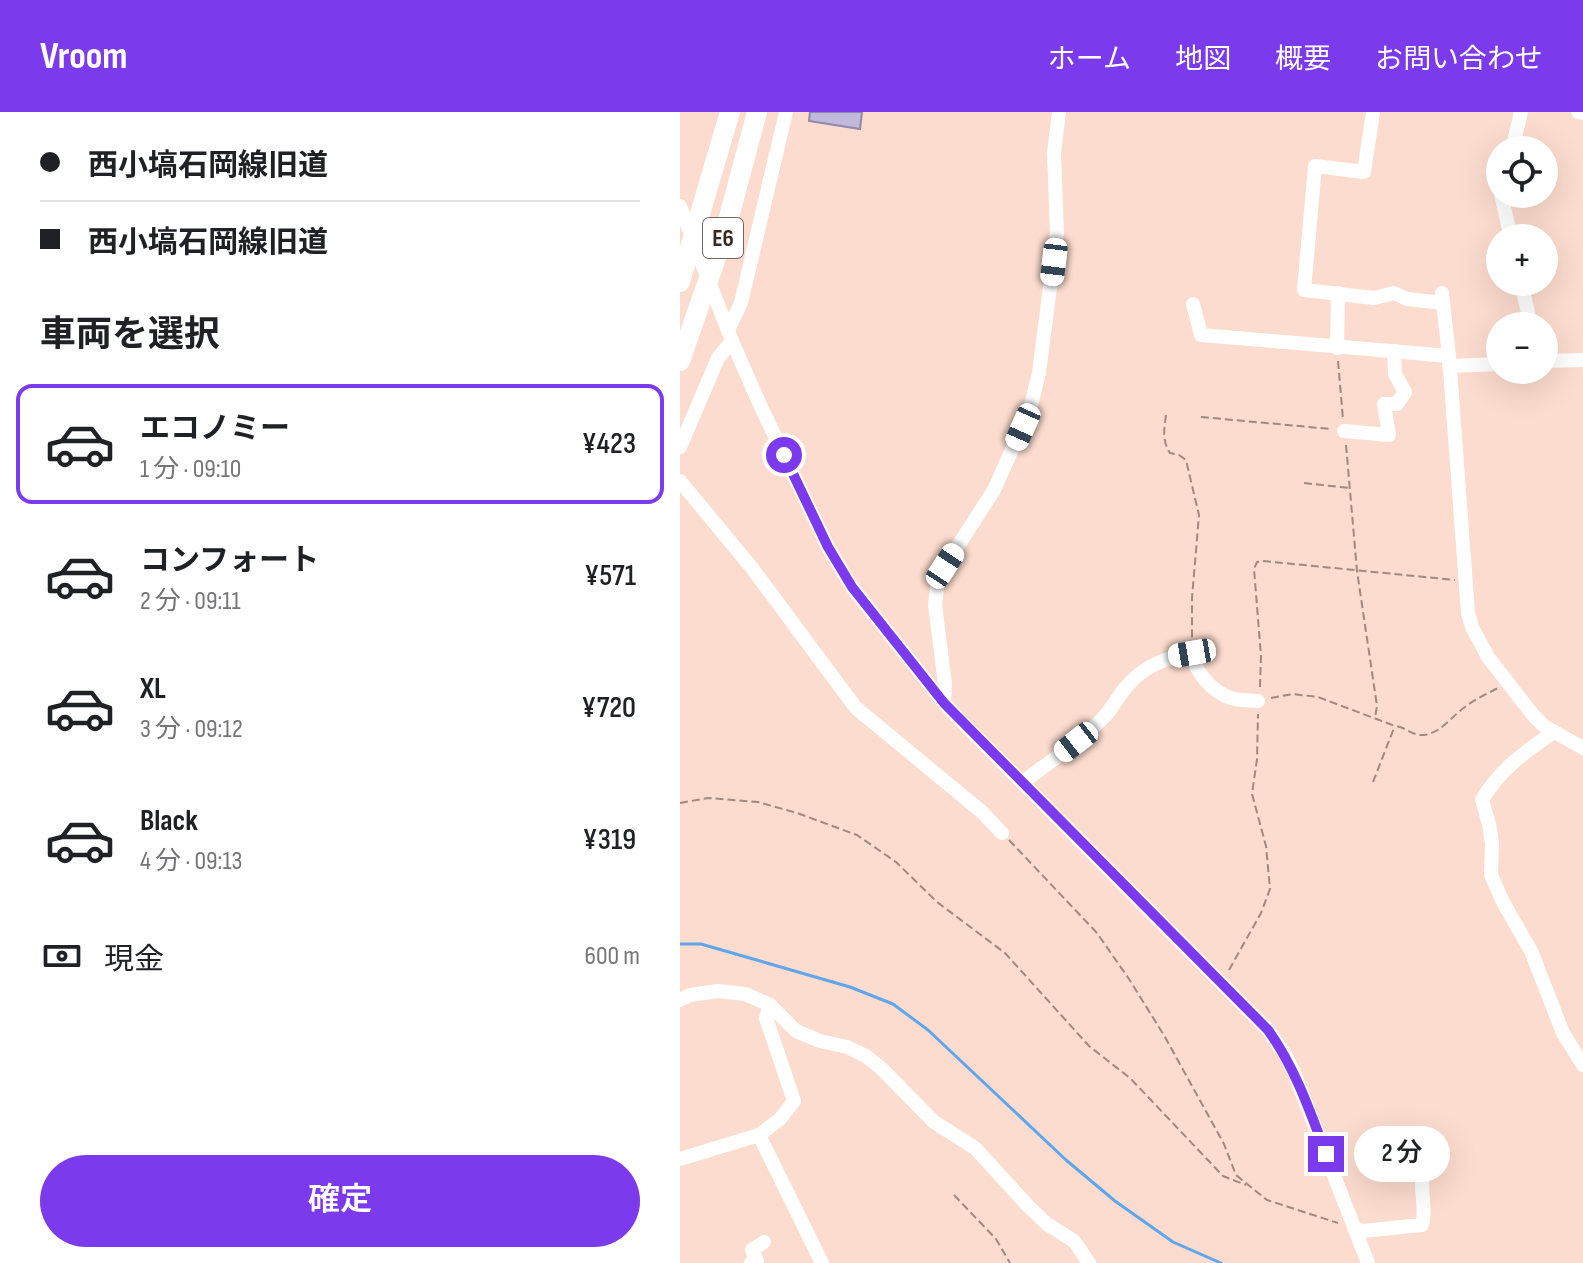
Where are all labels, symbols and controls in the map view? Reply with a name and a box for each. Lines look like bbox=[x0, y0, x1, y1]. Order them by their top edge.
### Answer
text: Vroom bbox=[40, 34, 127, 79]
text: ホーム bbox=[1048, 43, 1131, 76]
text: 地図 bbox=[1175, 43, 1231, 76]
text: 概要 bbox=[1275, 43, 1331, 76]
text: お問い合わせ bbox=[1375, 43, 1543, 76]
map controls bbox=[1486, 136, 1558, 384]
button: locate bbox=[1486, 136, 1558, 208]
text: 西小塙石岡線旧道 bbox=[88, 148, 328, 184]
road number: E6 bbox=[703, 218, 743, 258]
button: + bbox=[1486, 224, 1558, 296]
text: 西小塙石岡線旧道 bbox=[88, 225, 328, 261]
car bbox=[1039, 237, 1069, 287]
button: − bbox=[1486, 312, 1558, 384]
text: 車両を選択 bbox=[40, 314, 220, 357]
car bbox=[1002, 400, 1044, 454]
icon: car bbox=[44, 408, 116, 480]
text: エコノミー bbox=[140, 411, 290, 447]
text: ¥423 bbox=[582, 426, 636, 462]
route start bbox=[766, 437, 802, 473]
text: 1 分 · 09:10 bbox=[140, 454, 241, 485]
car bbox=[922, 539, 968, 593]
icon: car bbox=[44, 540, 116, 612]
text: コンフォート bbox=[140, 543, 319, 579]
text: ¥571 bbox=[584, 558, 636, 594]
text: 2 分 · 09:11 bbox=[140, 586, 241, 617]
car bbox=[1166, 637, 1218, 669]
text: XL bbox=[140, 671, 166, 707]
icon: car bbox=[44, 672, 116, 744]
text: ¥720 bbox=[581, 690, 636, 726]
text: 3 分 · 09:12 bbox=[140, 714, 243, 745]
car bbox=[1050, 718, 1102, 766]
text: Black bbox=[140, 803, 198, 839]
icon: car bbox=[44, 804, 116, 876]
text: ¥319 bbox=[583, 822, 636, 858]
text: 4 分 · 09:13 bbox=[140, 846, 242, 877]
icon: cash bbox=[40, 934, 84, 978]
text: 600 m bbox=[585, 941, 640, 972]
text: 現金 bbox=[104, 942, 164, 978]
callout: 2 分 bbox=[1354, 1126, 1450, 1182]
route end bbox=[1308, 1136, 1344, 1172]
text: 2 分 bbox=[1381, 1138, 1423, 1169]
button: 確定 bbox=[40, 1155, 640, 1247]

